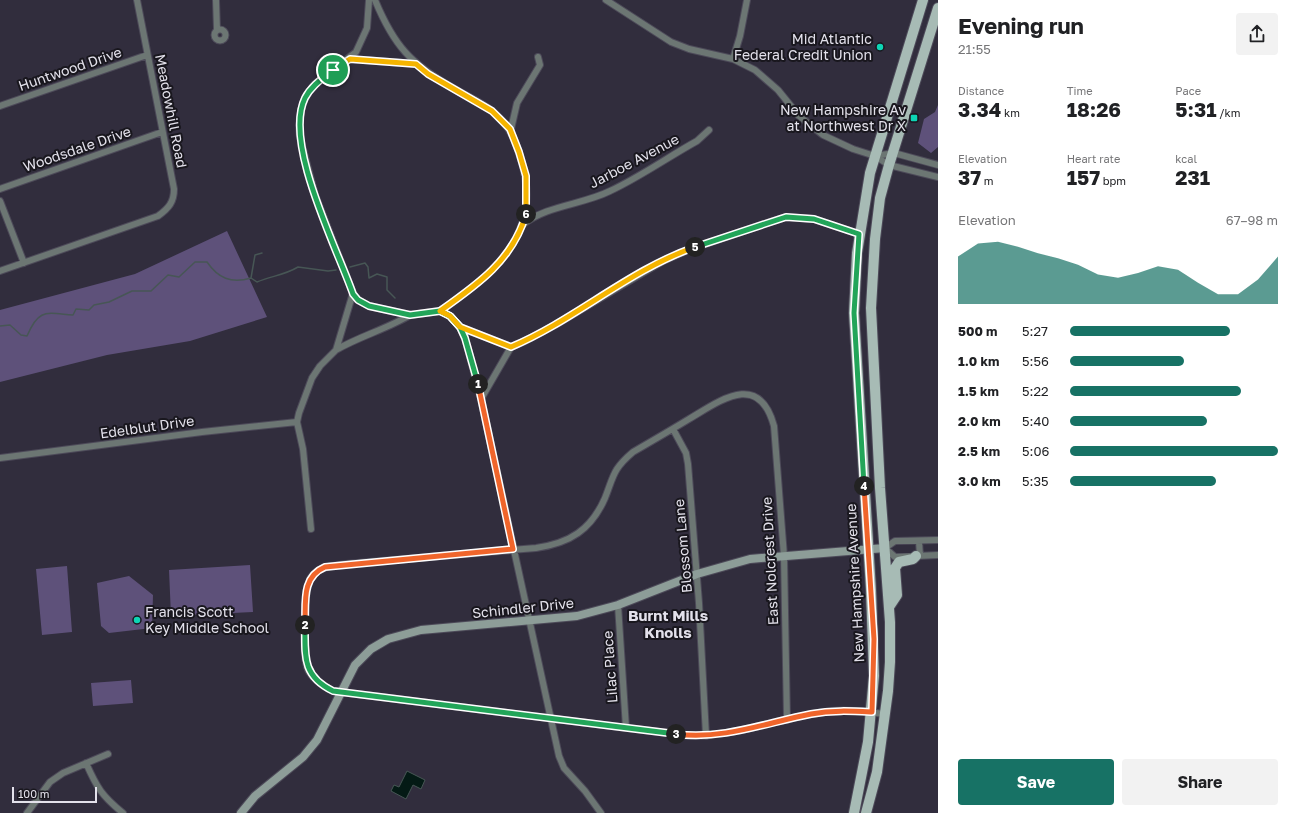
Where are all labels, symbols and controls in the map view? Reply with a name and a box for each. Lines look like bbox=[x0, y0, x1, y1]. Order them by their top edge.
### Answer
text: Evening run bbox=[958, 12, 1084, 39]
button: share bbox=[1236, 13, 1278, 55]
place label: Mid Atlantic Federal Credit Union bbox=[734, 30, 872, 63]
text: 21:55 bbox=[958, 41, 991, 57]
marker: Mid Atlantic Federal Credit Union bbox=[875, 42, 885, 52]
street label: Huntwood Drive bbox=[16, 43, 124, 94]
street label: Meadowhill Road bbox=[152, 53, 191, 169]
pin bbox=[316, 53, 350, 87]
icon: arrive bbox=[322, 59, 344, 81]
text: Distance bbox=[958, 84, 1004, 97]
text: Time bbox=[1067, 84, 1093, 97]
text: Pace bbox=[1175, 84, 1201, 97]
text: 3.34 bbox=[958, 97, 1001, 121]
text: 18:26 bbox=[1067, 97, 1121, 121]
text: 5:31 bbox=[1175, 97, 1216, 121]
place label: New Hampshire Av at Northwest Dr X bbox=[780, 101, 906, 134]
text: km bbox=[1001, 106, 1020, 119]
text: /km bbox=[1216, 106, 1240, 119]
marker: New Hampshire Av at Northwest Dr X bbox=[909, 113, 919, 123]
street label: Woodsdale Drive bbox=[21, 122, 133, 175]
street label: Jarboe Avenue bbox=[586, 130, 682, 191]
text: Elevation bbox=[958, 152, 1007, 165]
text: Heart rate bbox=[1067, 152, 1120, 165]
text: kcal bbox=[1175, 152, 1197, 165]
text: 37 bbox=[958, 165, 981, 189]
text: 157 bbox=[1067, 165, 1100, 189]
text: 231 bbox=[1175, 165, 1210, 189]
text: m bbox=[981, 174, 994, 187]
text: bpm bbox=[1100, 174, 1126, 187]
pin: 6 bbox=[516, 204, 536, 224]
text: 6 bbox=[523, 207, 530, 220]
text: Elevation bbox=[958, 212, 1016, 228]
text: 67–98 m bbox=[1226, 212, 1278, 228]
pin: 5 bbox=[685, 237, 705, 257]
text: 5 bbox=[692, 240, 698, 253]
text: 500 m bbox=[958, 323, 997, 339]
text: 5:27 bbox=[1022, 323, 1048, 339]
text: 1.0 km bbox=[958, 353, 999, 369]
text: 5:56 bbox=[1022, 353, 1049, 369]
pin: 1 bbox=[468, 374, 488, 394]
text: 1 bbox=[475, 377, 481, 390]
text: 1.5 km bbox=[958, 383, 999, 399]
text: 5:22 bbox=[1022, 383, 1049, 399]
street label: Edelblut Drive bbox=[99, 411, 195, 442]
text: 2.0 km bbox=[958, 413, 1001, 429]
text: 5:40 bbox=[1022, 413, 1049, 429]
text: 2.5 km bbox=[958, 443, 1000, 459]
text: 5:06 bbox=[1022, 443, 1049, 459]
text: 3.0 km bbox=[958, 473, 1001, 489]
text: 5:35 bbox=[1022, 473, 1049, 489]
pin: 4 bbox=[854, 476, 874, 496]
text: 4 bbox=[861, 479, 867, 492]
street label: East Nolcrest Drive bbox=[758, 496, 781, 626]
street label: Blossom Lane bbox=[670, 498, 695, 594]
street label: New Hampshire Avenue bbox=[842, 503, 867, 663]
street label: Schindler Drive bbox=[471, 594, 575, 621]
place label: Francis Scott Key Middle School bbox=[145, 603, 269, 636]
district label: Burnt Mills Knolls bbox=[628, 606, 708, 641]
marker: Francis Scott Key Middle School bbox=[132, 615, 142, 625]
pin: 2 bbox=[295, 615, 315, 635]
text: 2 bbox=[302, 618, 308, 631]
street label: Lilac Place bbox=[598, 630, 621, 704]
pin: 3 bbox=[666, 724, 686, 744]
text: 3 bbox=[673, 727, 679, 740]
button: Save bbox=[958, 759, 1114, 805]
button: Share bbox=[1122, 759, 1278, 805]
scale bar bbox=[12, 785, 97, 804]
text: 100 m bbox=[18, 787, 49, 800]

